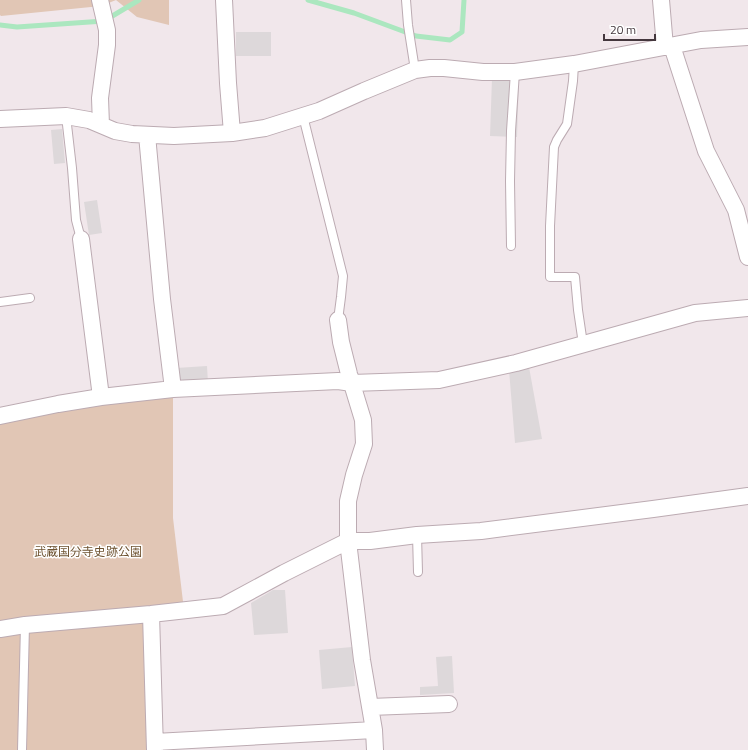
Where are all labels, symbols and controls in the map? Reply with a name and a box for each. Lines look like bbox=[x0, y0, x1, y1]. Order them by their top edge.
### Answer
scale bar bbox=[604, 16, 655, 42]
text: 20 m bbox=[610, 20, 636, 39]
park label: 武蔵国分寺史跡公園 bbox=[34, 542, 142, 561]

